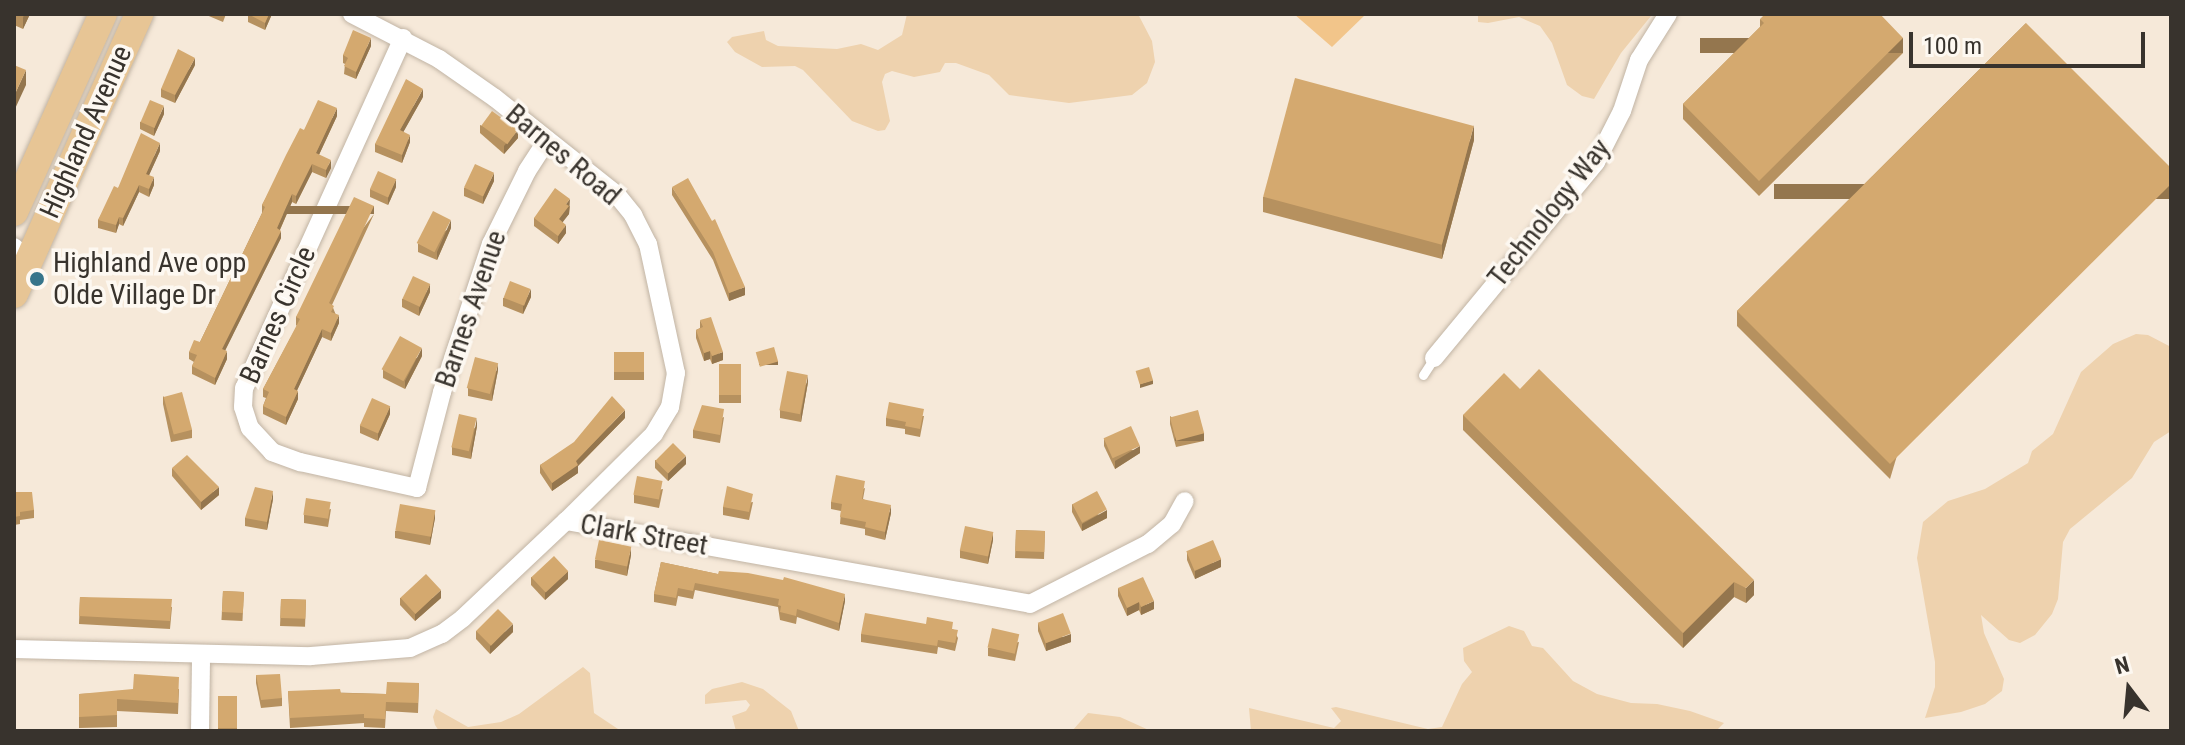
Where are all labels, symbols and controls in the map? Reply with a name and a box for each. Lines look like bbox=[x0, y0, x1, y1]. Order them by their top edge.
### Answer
scale bar bbox=[1913, 16, 2149, 66]
text: 100 m bbox=[1923, 32, 1982, 60]
street label: Highland Avenue bbox=[33, 40, 139, 224]
street label: Barnes Road bbox=[499, 97, 627, 213]
street label: Technology Way bbox=[1481, 132, 1617, 294]
street label: Barnes Avenue bbox=[428, 226, 514, 392]
street label: Barnes Circle bbox=[233, 241, 323, 389]
place label: Highland Ave opp Olde Village Dr bbox=[53, 246, 246, 312]
marker: Highland Ave opp Olde Village Dr bbox=[28, 270, 46, 288]
street label: Clark Street bbox=[578, 507, 710, 563]
north arrow bbox=[2089, 649, 2169, 729]
text: N bbox=[2112, 652, 2132, 679]

